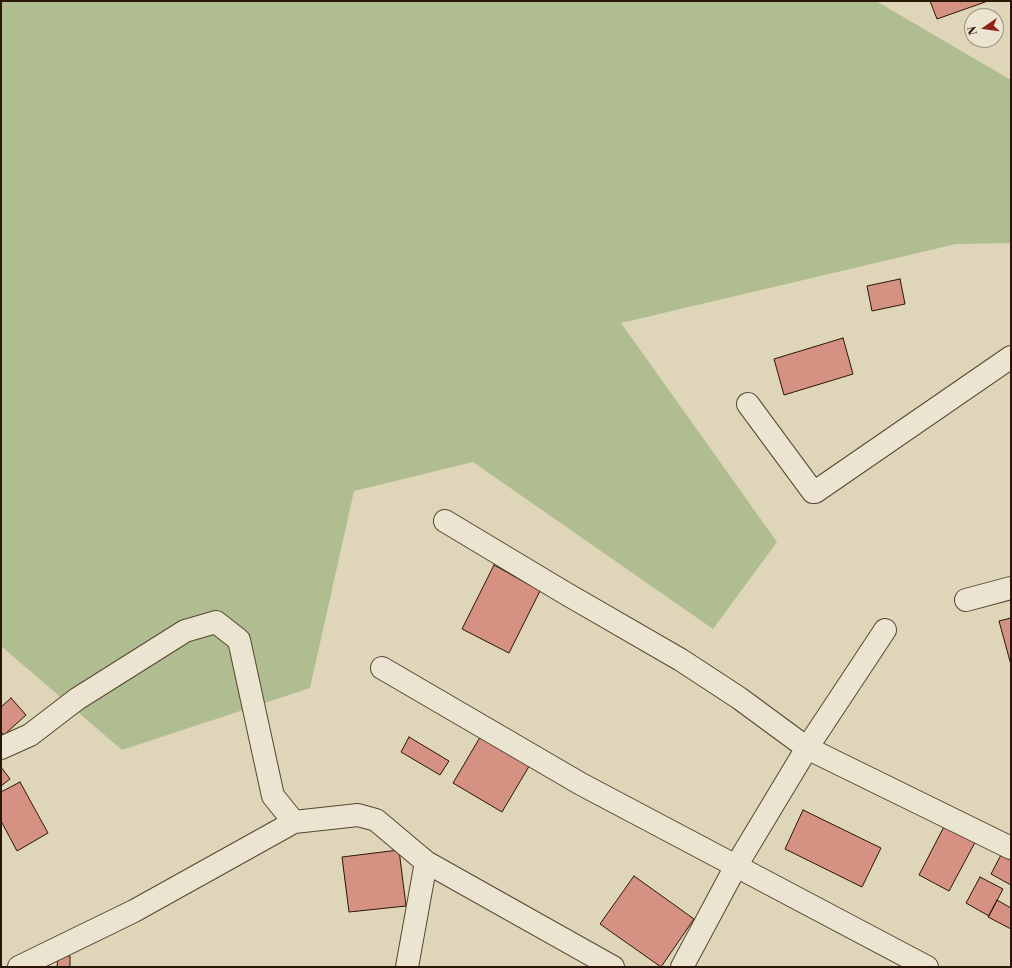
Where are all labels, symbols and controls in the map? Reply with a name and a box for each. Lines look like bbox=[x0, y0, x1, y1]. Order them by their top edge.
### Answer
north arrow bbox=[964, 8, 1004, 48]
text: N bbox=[965, 25, 981, 36]

